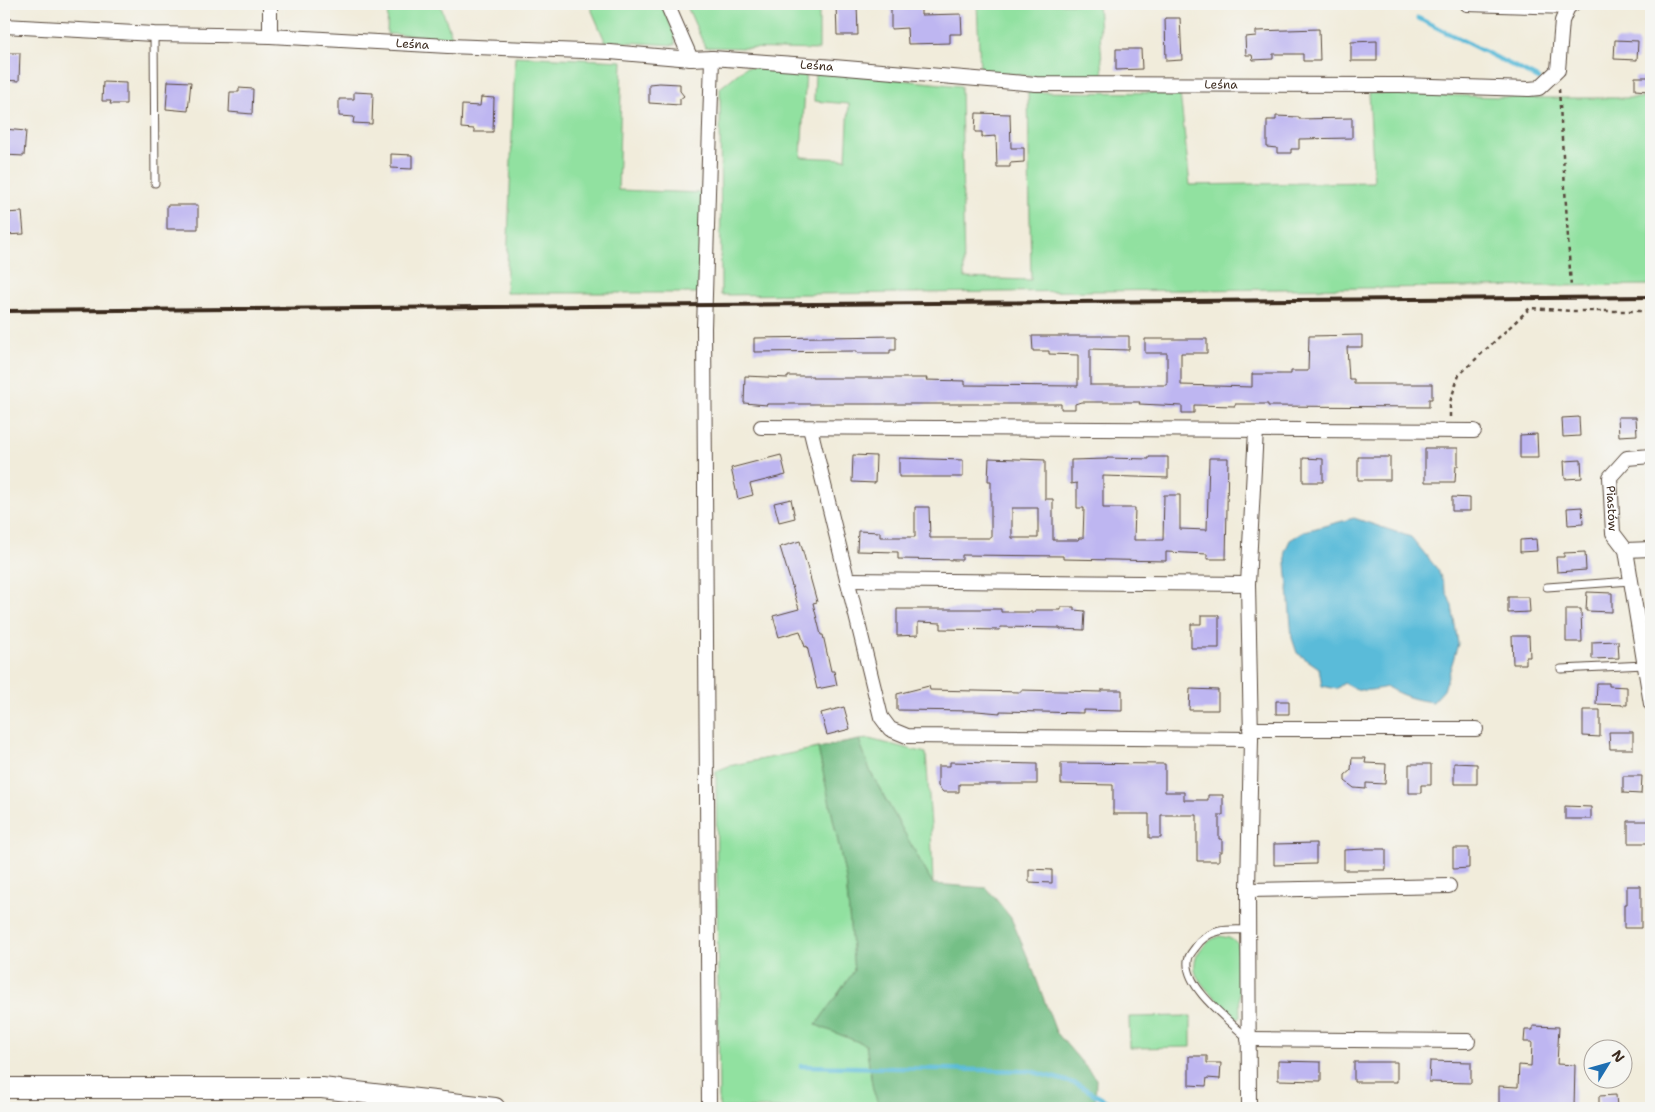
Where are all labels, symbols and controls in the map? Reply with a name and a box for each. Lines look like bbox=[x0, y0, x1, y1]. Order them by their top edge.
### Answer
street label: Leśna bbox=[395, 35, 430, 53]
street label: Leśna bbox=[799, 56, 835, 75]
street label: Leśna bbox=[1204, 76, 1238, 93]
street label: Piastów bbox=[1602, 485, 1621, 532]
north arrow bbox=[1582, 1040, 1632, 1090]
text: N bbox=[1608, 1046, 1629, 1066]

